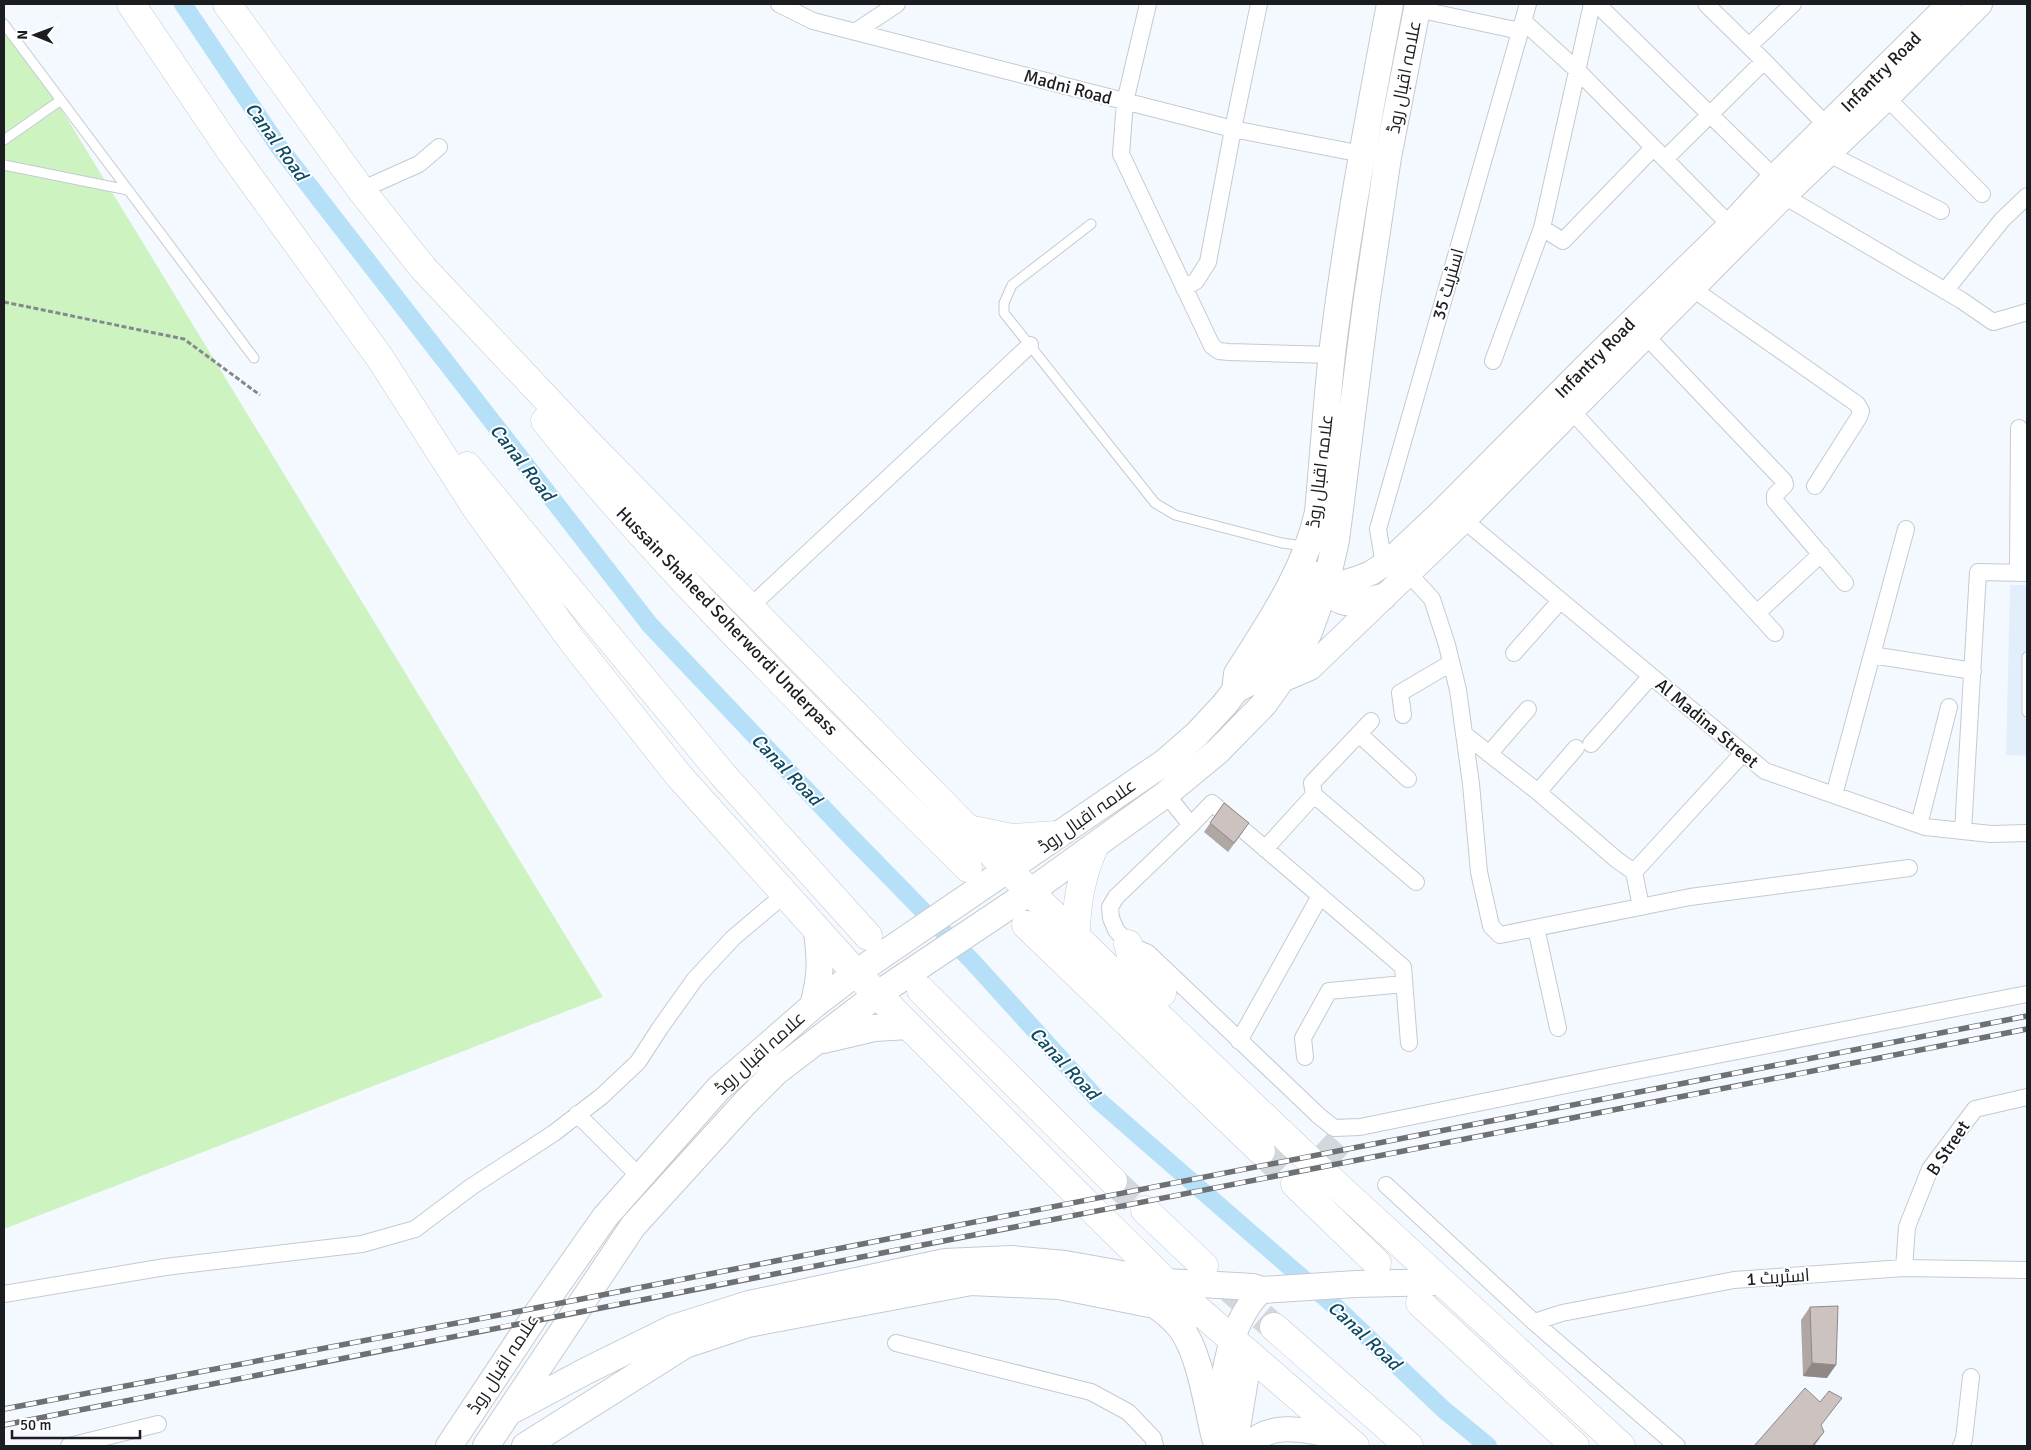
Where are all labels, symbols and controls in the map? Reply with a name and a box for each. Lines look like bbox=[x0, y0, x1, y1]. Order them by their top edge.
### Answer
north arrow bbox=[10, 10, 60, 60]
street label: علامہ اقبال روڈ bbox=[1382, 19, 1426, 135]
street label: Infantry Road bbox=[1836, 27, 1926, 117]
text: N bbox=[14, 30, 31, 40]
street label: Madni Road bbox=[1022, 65, 1114, 109]
water label: Canal Road bbox=[240, 98, 314, 187]
street label: اسٹریٹ 35 bbox=[1427, 246, 1469, 322]
street label: Infantry Road bbox=[1550, 313, 1640, 403]
street label: علامہ اقبال روڈ bbox=[1302, 413, 1338, 529]
water label: Canal Road bbox=[485, 419, 561, 508]
street label: Hussain Shaheed Soherwordi Underpass bbox=[612, 502, 842, 740]
street label: Al Madina Street bbox=[1651, 673, 1763, 773]
water label: Canal Road bbox=[746, 728, 828, 812]
street label: علامہ اقبال روڈ bbox=[1034, 774, 1140, 858]
street label: علامہ اقبال روڈ bbox=[710, 1007, 810, 1099]
water label: Canal Road bbox=[1024, 1022, 1106, 1107]
street label: B Street bbox=[1922, 1116, 1974, 1180]
street label: اسٹریٹ 1 bbox=[1745, 1264, 1811, 1290]
water label: Canal Road bbox=[1323, 1296, 1407, 1377]
street label: علامہ اقبال روڈ bbox=[463, 1310, 543, 1418]
scale bar bbox=[12, 1408, 140, 1440]
text: 50 m bbox=[20, 1416, 51, 1434]

